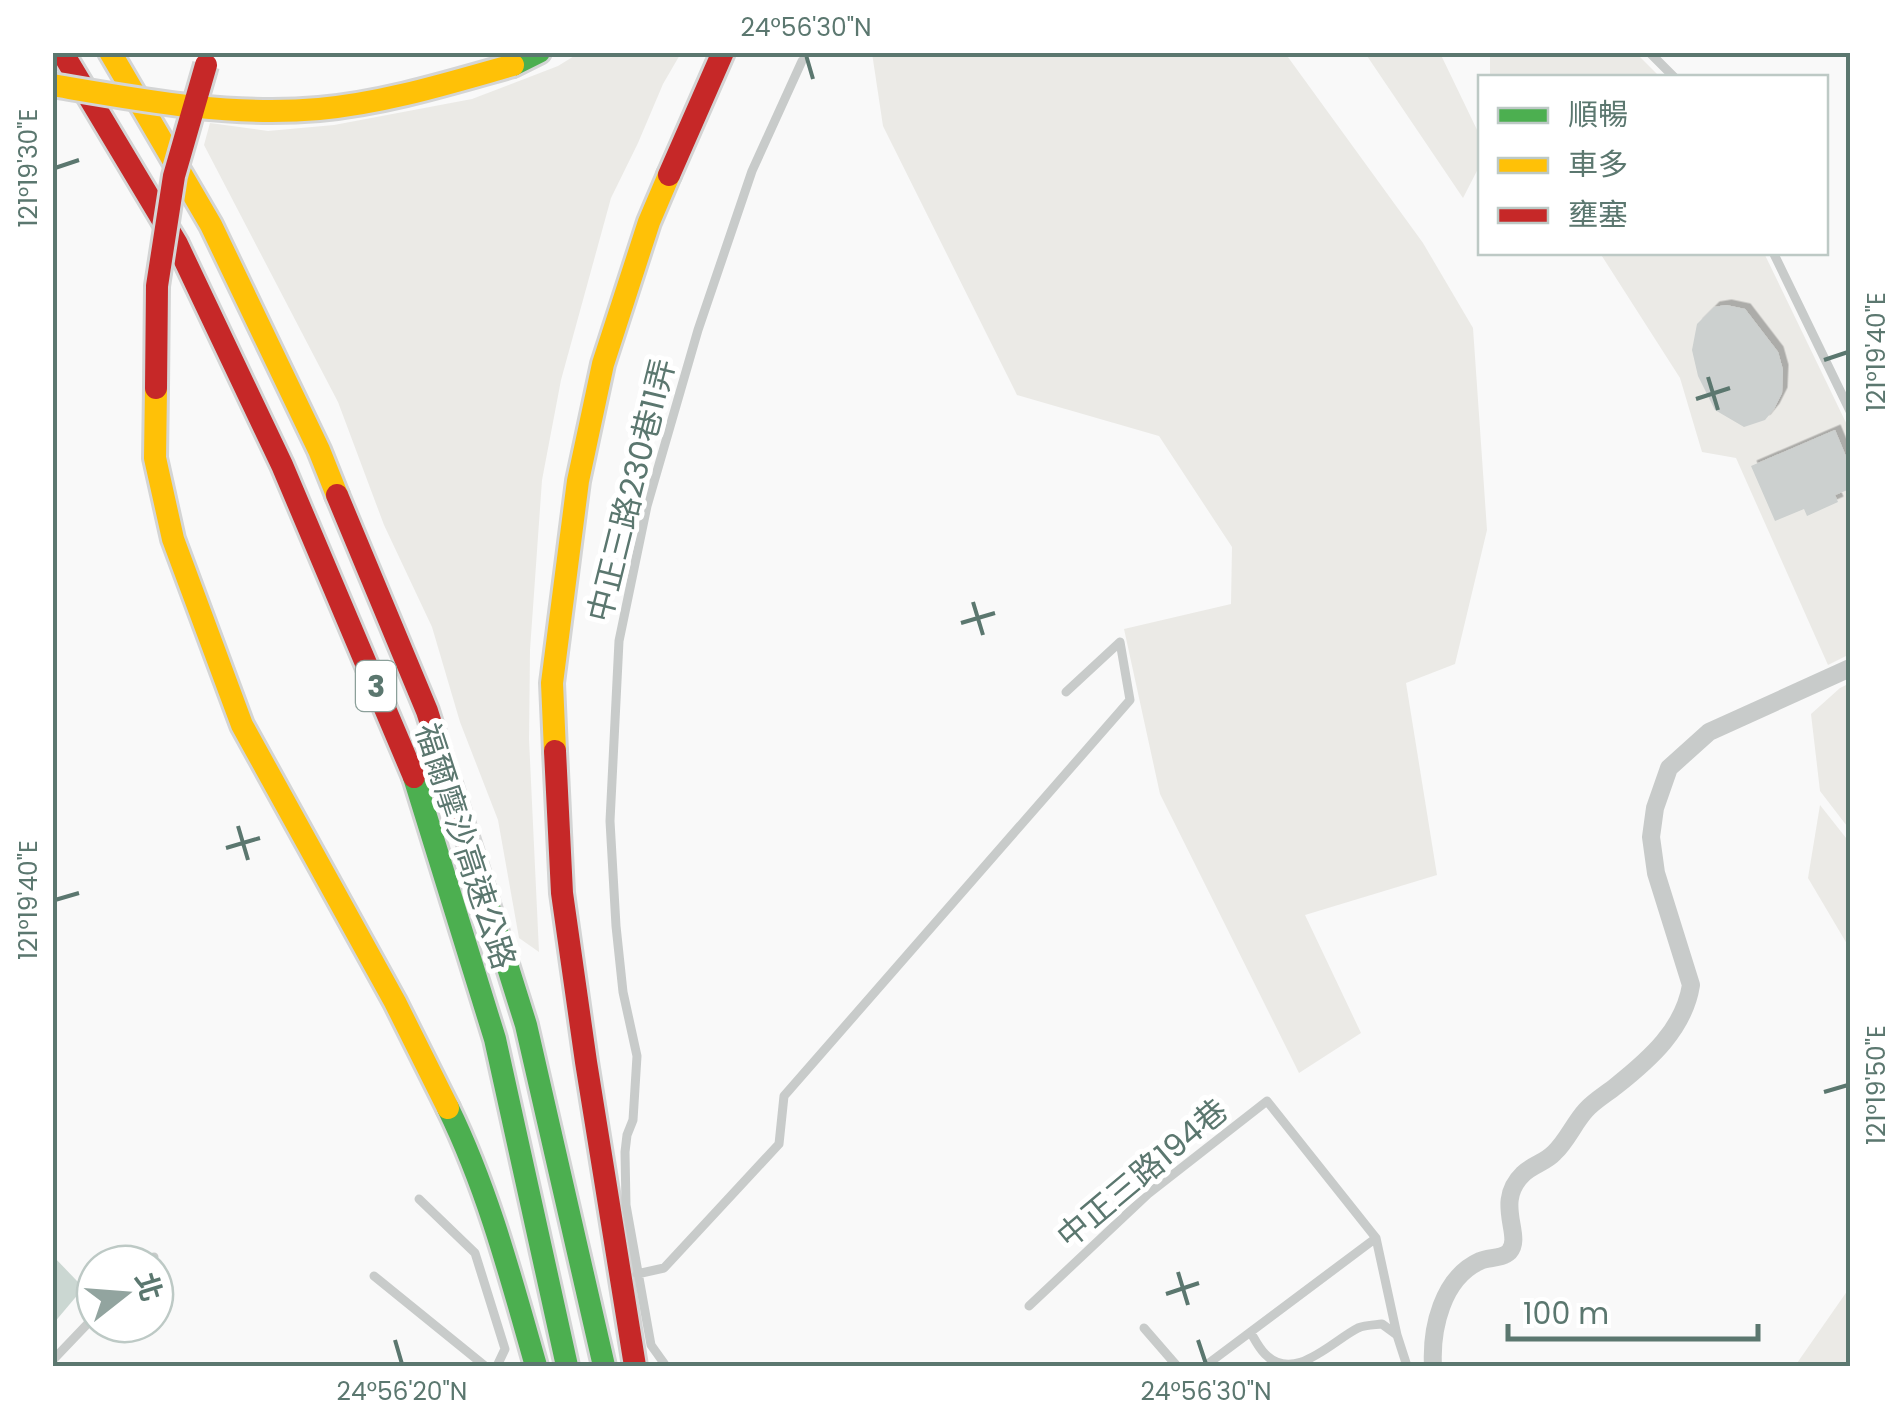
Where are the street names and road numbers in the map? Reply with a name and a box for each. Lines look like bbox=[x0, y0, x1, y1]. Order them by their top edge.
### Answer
street label: 中正三路230巷11弄 bbox=[577, 354, 685, 626]
road number: 3 bbox=[356, 661, 396, 711]
street label: 福爾摩沙高速公路 bbox=[405, 717, 527, 975]
street label: 中正三路194巷 bbox=[1047, 1088, 1237, 1258]

